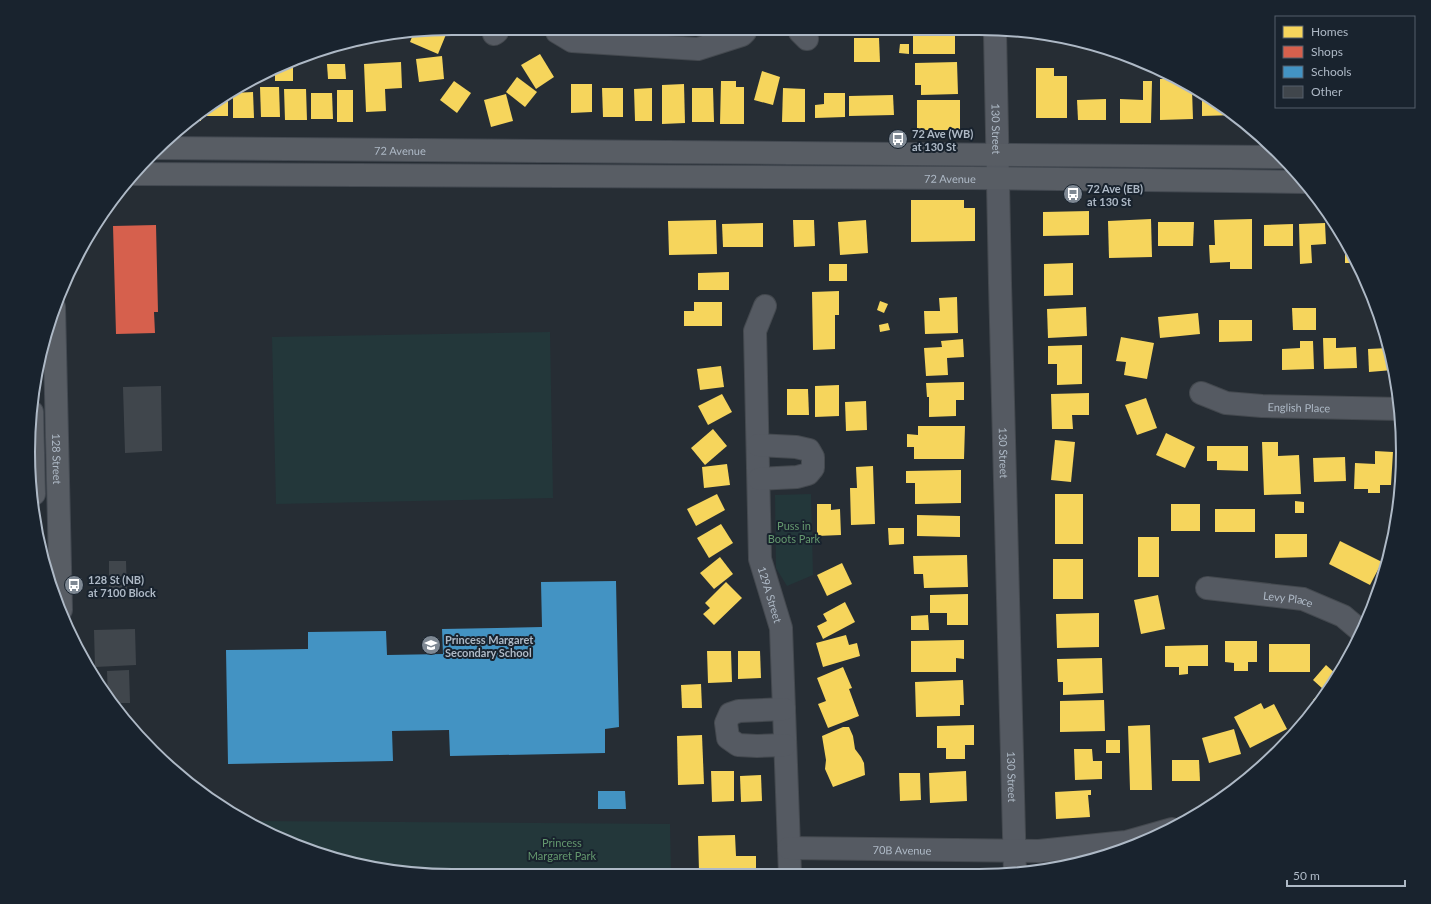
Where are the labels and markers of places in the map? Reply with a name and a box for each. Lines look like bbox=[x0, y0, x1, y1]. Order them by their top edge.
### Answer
place label: 72 Ave (WB) at 130 St bbox=[912, 127, 973, 153]
bus stop icon: 72 Ave (WB) at 130 St bbox=[887, 128, 909, 150]
place label: 72 Ave (EB) at 130 St bbox=[1087, 182, 1143, 208]
bus stop icon: 72 Ave (EB) at 130 St bbox=[1062, 183, 1084, 205]
place label: 128 St (NB) at 7100 Block bbox=[88, 573, 156, 599]
bus stop icon: 128 St (NB) at 7100 Block bbox=[63, 574, 85, 596]
place label: Princess Margaret Secondary School bbox=[445, 633, 534, 659]
school or university icon: Princess Margaret Secondary School bbox=[420, 634, 442, 656]

